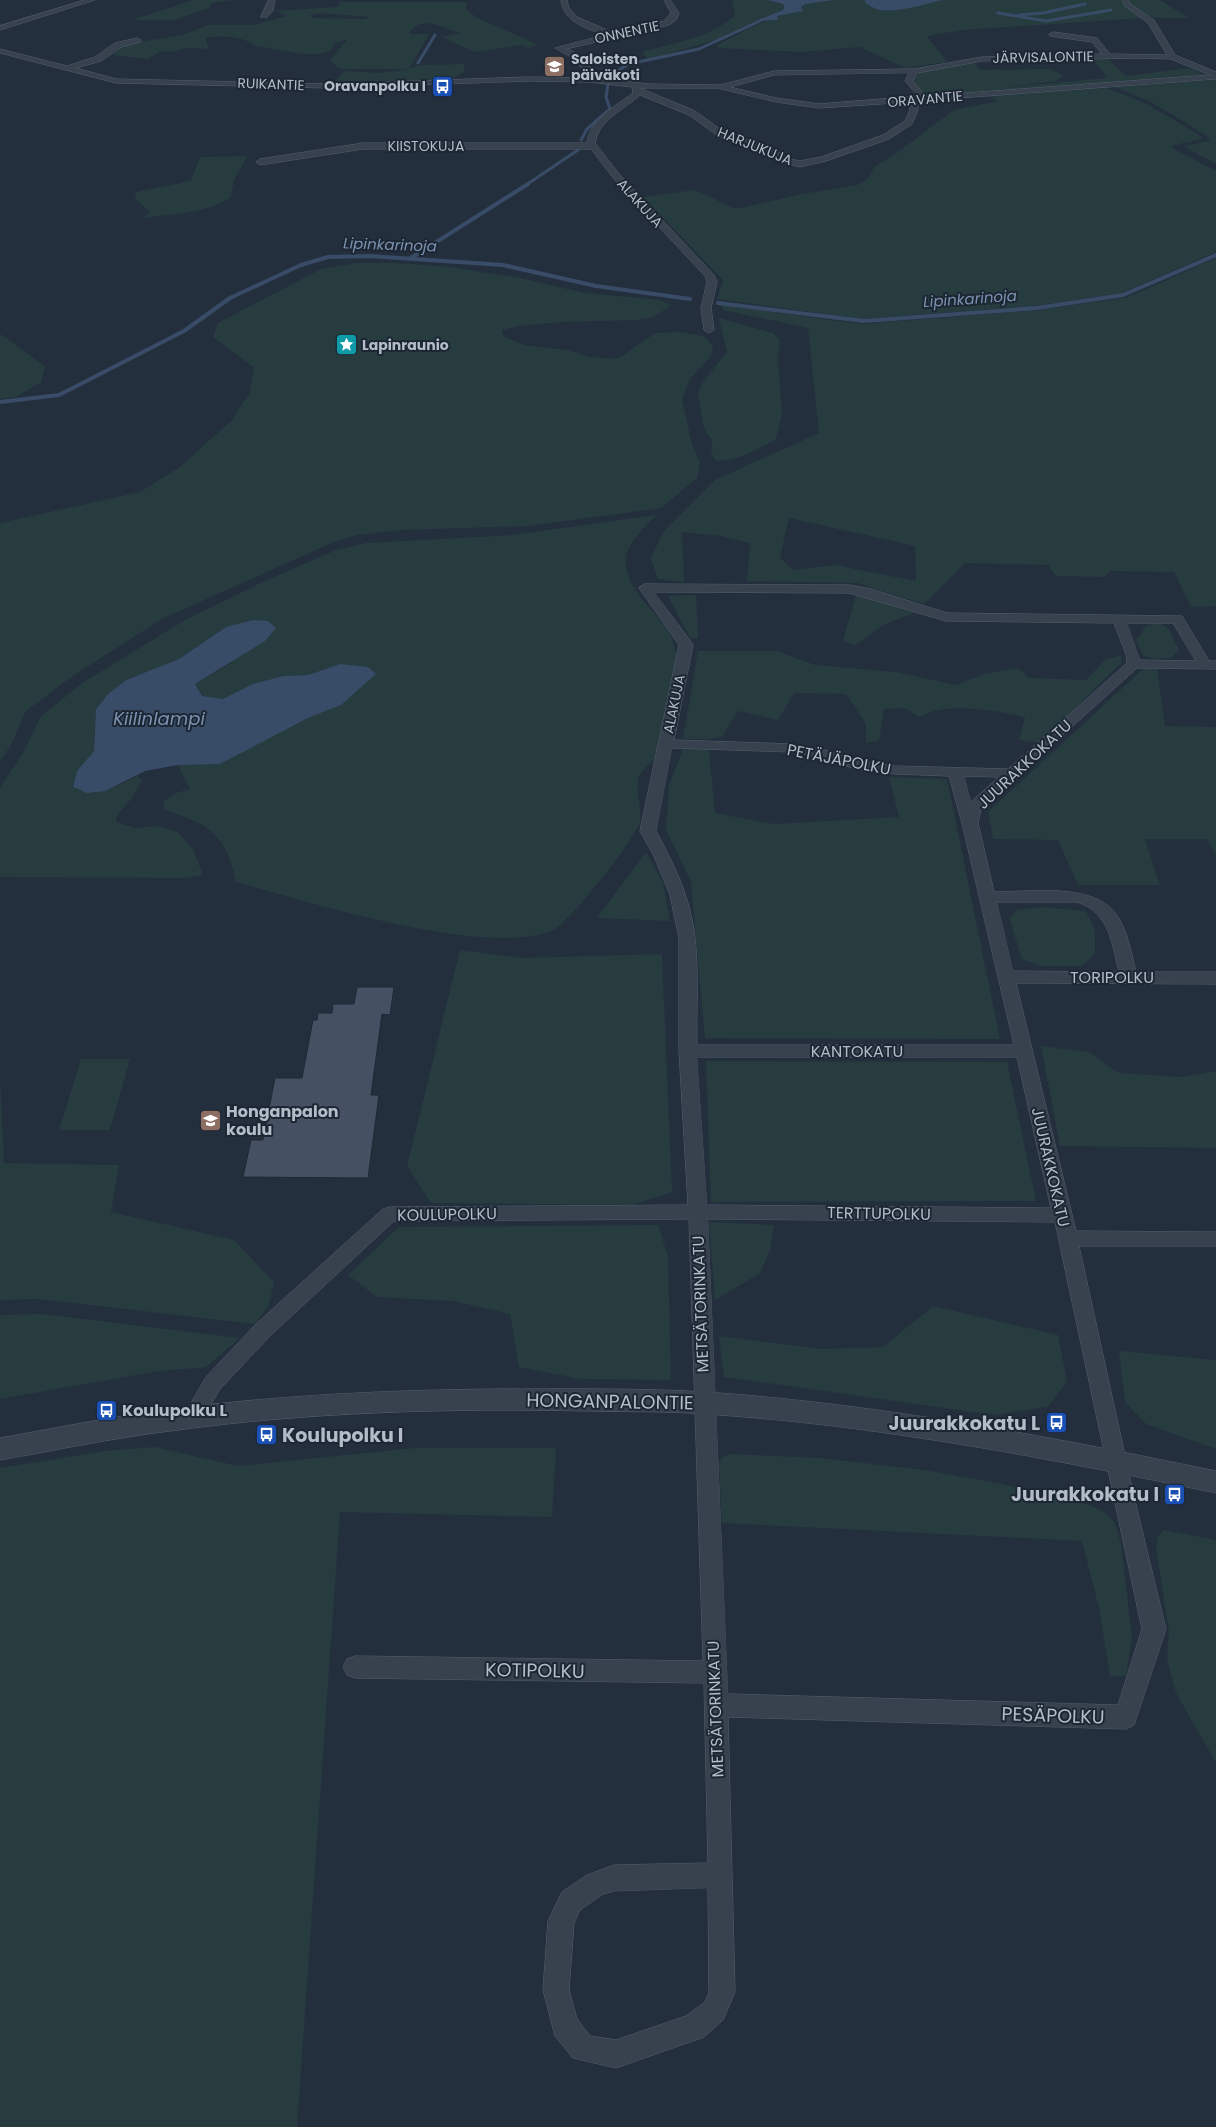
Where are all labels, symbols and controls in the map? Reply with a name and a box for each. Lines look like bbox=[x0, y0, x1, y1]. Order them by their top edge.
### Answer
street label: ONNENTIE bbox=[593, 15, 661, 49]
street label: JÄRVISALONTIE bbox=[992, 46, 1094, 68]
place label: Saloisten päiväkoti bbox=[571, 49, 640, 85]
school or university icon: Saloisten päiväkoti bbox=[543, 55, 567, 79]
street label: RUIKANTIE bbox=[237, 73, 305, 95]
bus stop icon: Oravanpolku I bbox=[430, 74, 454, 98]
place label: Oravanpolku I bbox=[324, 76, 426, 96]
street label: ORAVANTIE bbox=[886, 86, 964, 112]
street label: HARJUKUJA bbox=[715, 122, 795, 170]
street label: KIISTOKUJA bbox=[388, 136, 464, 156]
street label: ALAKUJA bbox=[613, 174, 667, 232]
water label: Lipinkarinoja bbox=[343, 232, 437, 257]
water label: Lipinkarinoja bbox=[922, 285, 1017, 312]
place icon: Lapinraunio bbox=[334, 333, 358, 357]
place label: Lapinraunio bbox=[362, 335, 449, 355]
street label: ALAKUJA bbox=[658, 673, 690, 735]
water label: Kiilinlampi bbox=[113, 706, 205, 731]
street label: JUURAKKOKATU bbox=[972, 714, 1077, 814]
street label: PETÄJÄPOLKU bbox=[785, 738, 893, 781]
street label: TORIPOLKU bbox=[1070, 966, 1154, 989]
street label: KANTOKATU bbox=[811, 1040, 903, 1063]
place label: Honganpalon koulu bbox=[226, 1100, 339, 1141]
street label: JUURAKKOKATU bbox=[1026, 1105, 1075, 1229]
school or university icon: Honganpalon koulu bbox=[198, 1108, 222, 1132]
street label: TERTTUPOLKU bbox=[827, 1201, 931, 1226]
street label: KOULUPOLKU bbox=[397, 1202, 497, 1227]
street label: METSÄTORINKATU bbox=[687, 1235, 714, 1373]
street label: HONGANPALONTIE bbox=[526, 1387, 694, 1416]
bus stop icon: Koulupolku L bbox=[94, 1398, 118, 1422]
place label: Koulupolku L bbox=[122, 1399, 227, 1422]
place label: Juurakkokatu L bbox=[889, 1410, 1040, 1437]
bus stop icon: Juurakkokatu L bbox=[1044, 1411, 1068, 1435]
place label: Koulupolku I bbox=[282, 1422, 403, 1449]
bus stop icon: Koulupolku I bbox=[254, 1423, 278, 1447]
place label: Juurakkokatu I bbox=[1011, 1481, 1159, 1508]
bus stop icon: Juurakkokatu I bbox=[1163, 1482, 1187, 1506]
street label: METSÄTORINKATU bbox=[702, 1640, 729, 1778]
street label: KOTIPOLKU bbox=[485, 1656, 585, 1685]
street label: PESÄPOLKU bbox=[1001, 1700, 1105, 1731]

